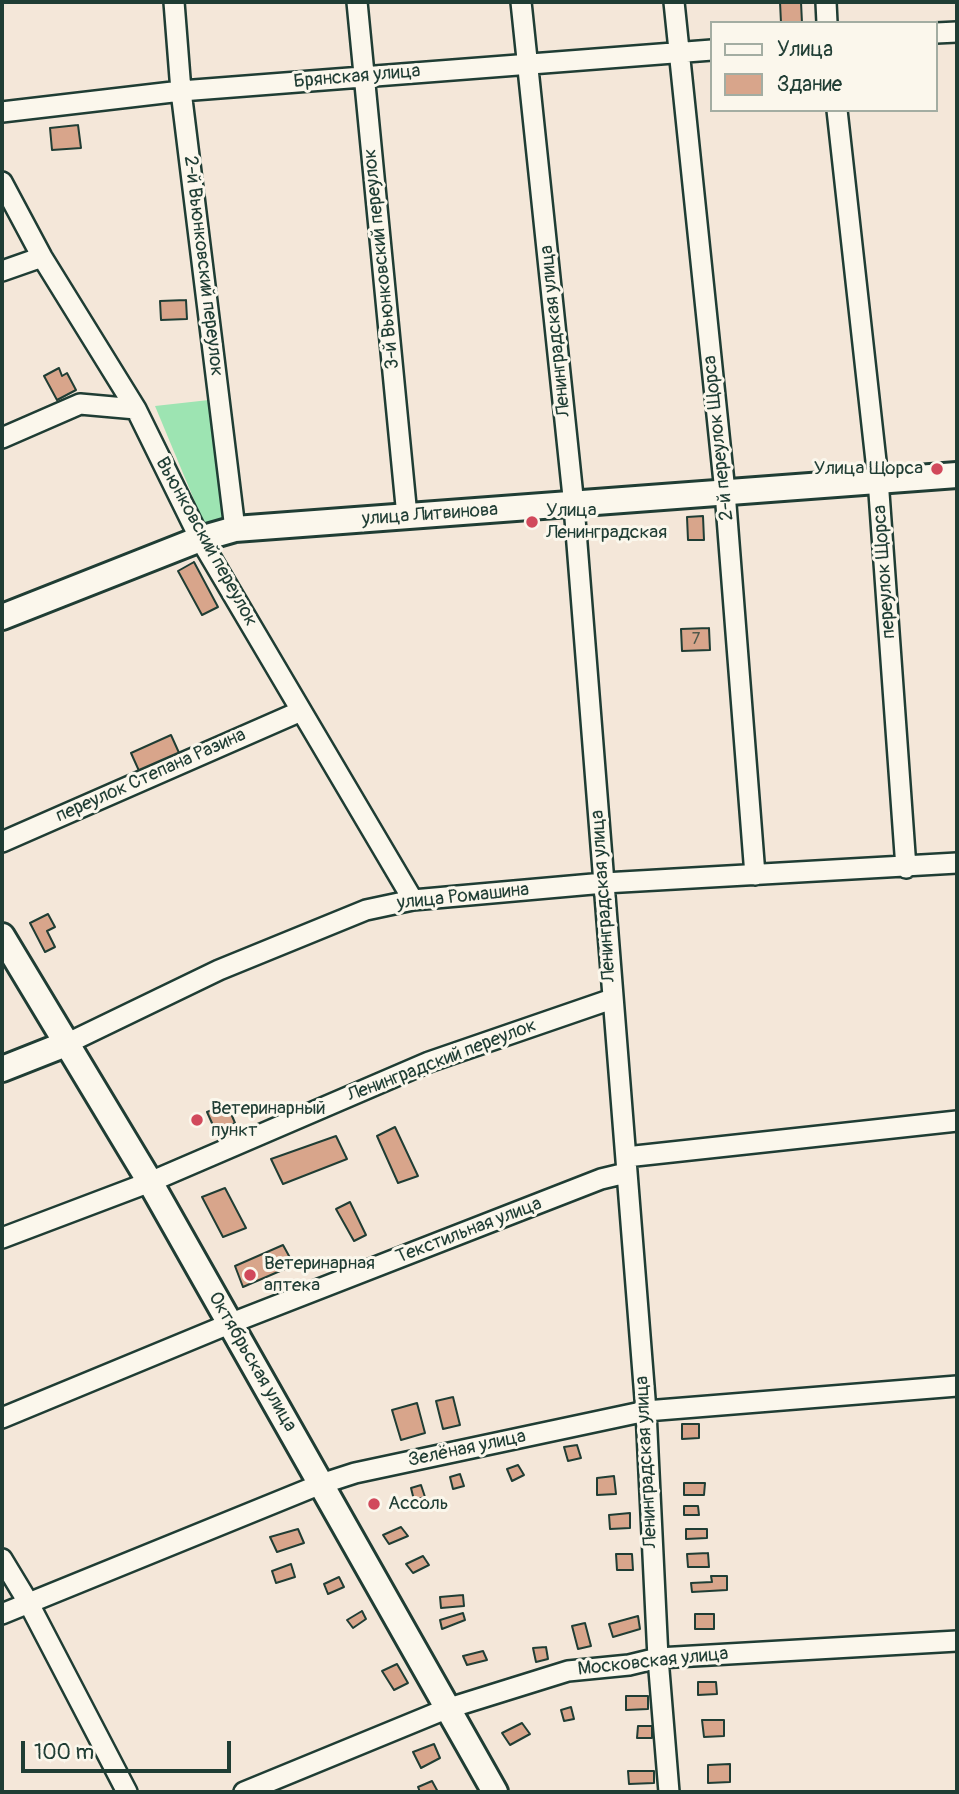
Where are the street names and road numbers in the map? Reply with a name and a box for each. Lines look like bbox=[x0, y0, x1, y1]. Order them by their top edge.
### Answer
street label: Брянская улица bbox=[293, 60, 421, 94]
street label: 3-й Вьюнковский переулок bbox=[359, 148, 405, 370]
street label: 2-й Вьюнковский переулок bbox=[178, 155, 228, 377]
street label: Ленинградская улица bbox=[536, 244, 576, 418]
street label: 2-й переулок Щорса bbox=[699, 354, 739, 522]
street label: Вьюнковский переулок bbox=[150, 453, 262, 631]
street label: улица Литвинова bbox=[361, 499, 499, 531]
street label: переулок Щорса bbox=[869, 504, 901, 640]
street label: переулок Степана Разина bbox=[53, 724, 249, 828]
street label: Ленинградская улица bbox=[587, 809, 621, 983]
street label: улица Ромашина bbox=[396, 879, 530, 915]
street label: Ленинградский переулок bbox=[344, 1014, 540, 1108]
street label: Текстильная улица bbox=[393, 1193, 545, 1269]
street label: Октябрьская улица bbox=[203, 1288, 301, 1436]
street label: Ленинградская улица bbox=[631, 1375, 663, 1549]
street label: Зелёная улица bbox=[406, 1425, 528, 1473]
street label: Московская улица bbox=[576, 1643, 730, 1681]

